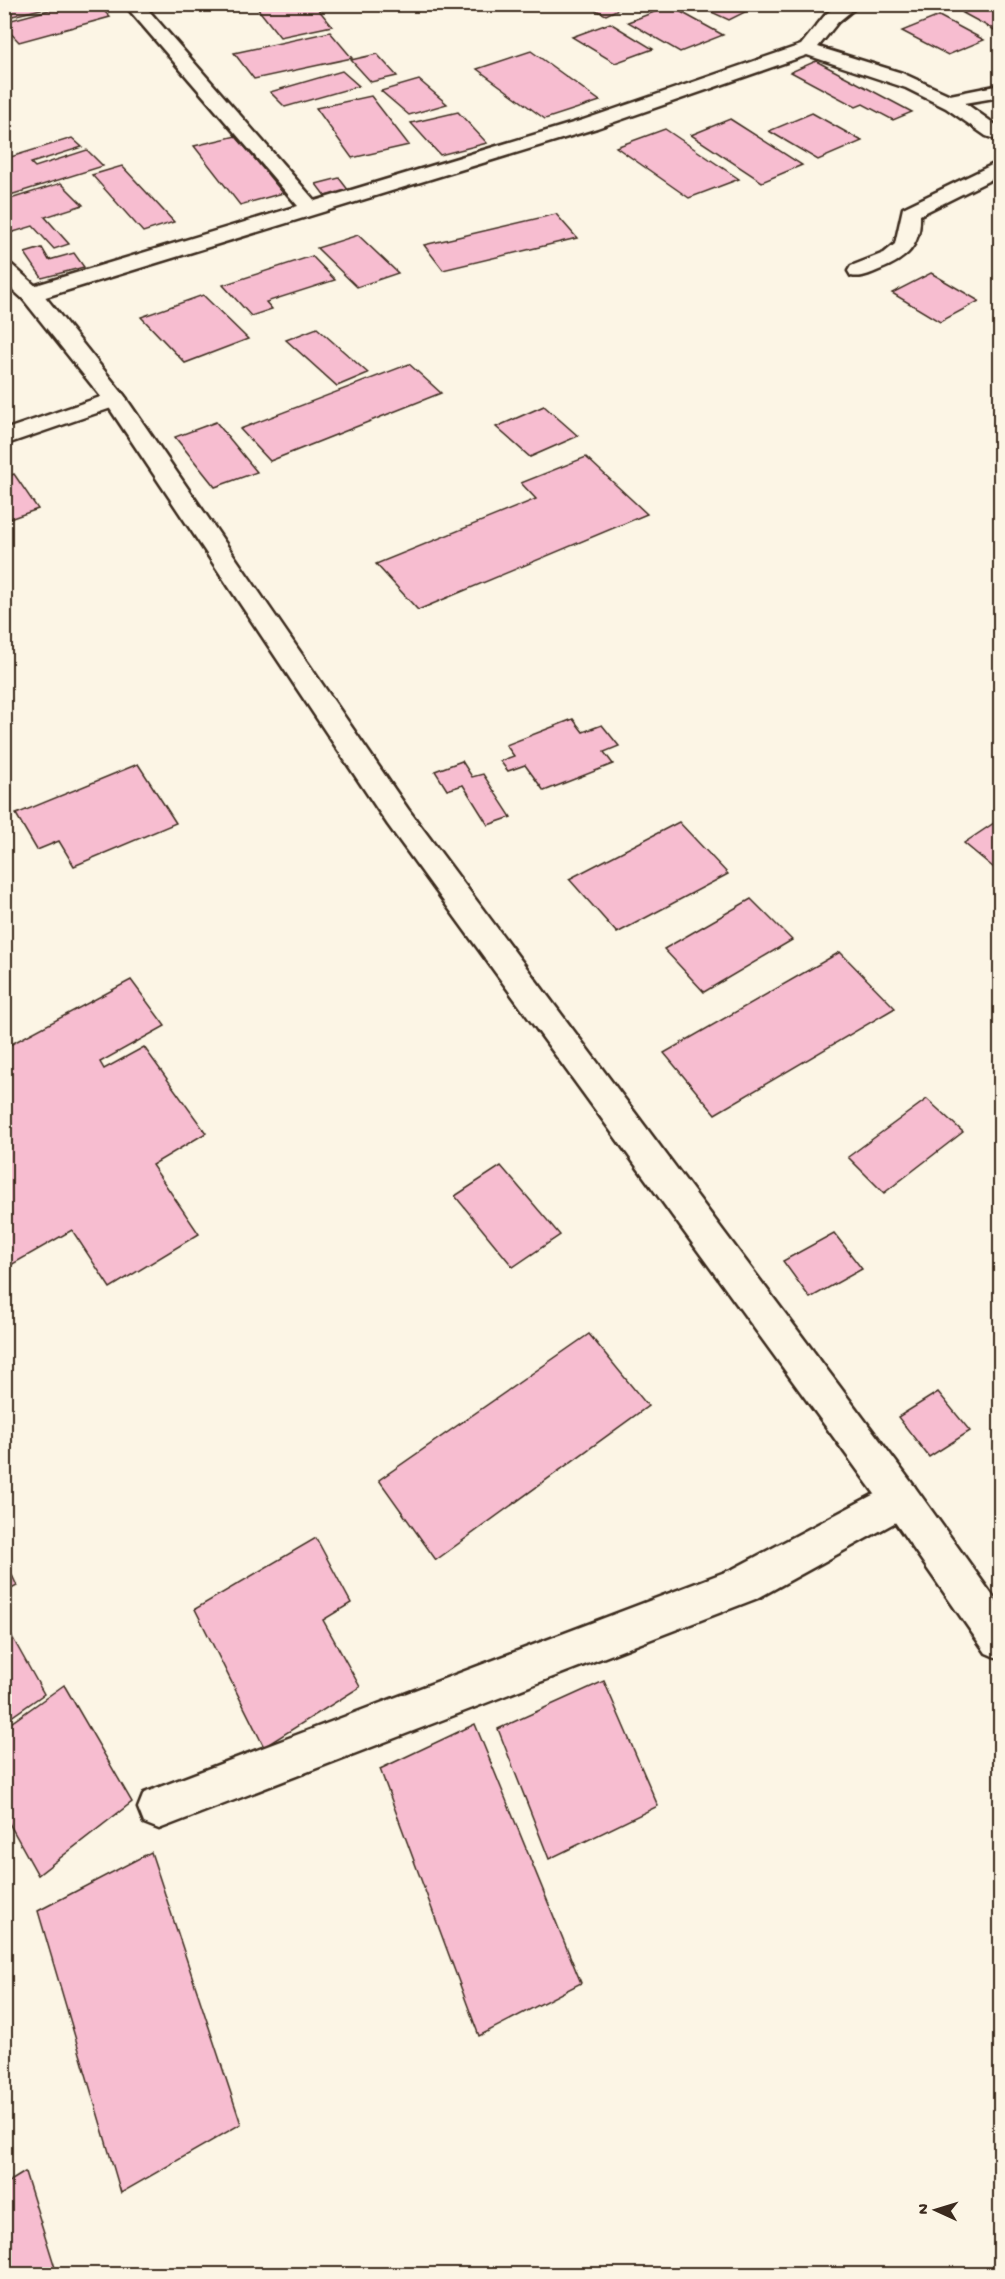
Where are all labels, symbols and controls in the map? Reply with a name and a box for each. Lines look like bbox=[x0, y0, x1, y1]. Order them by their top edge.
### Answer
north arrow bbox=[906, 2180, 966, 2240]
text: N bbox=[915, 2203, 934, 2215]

